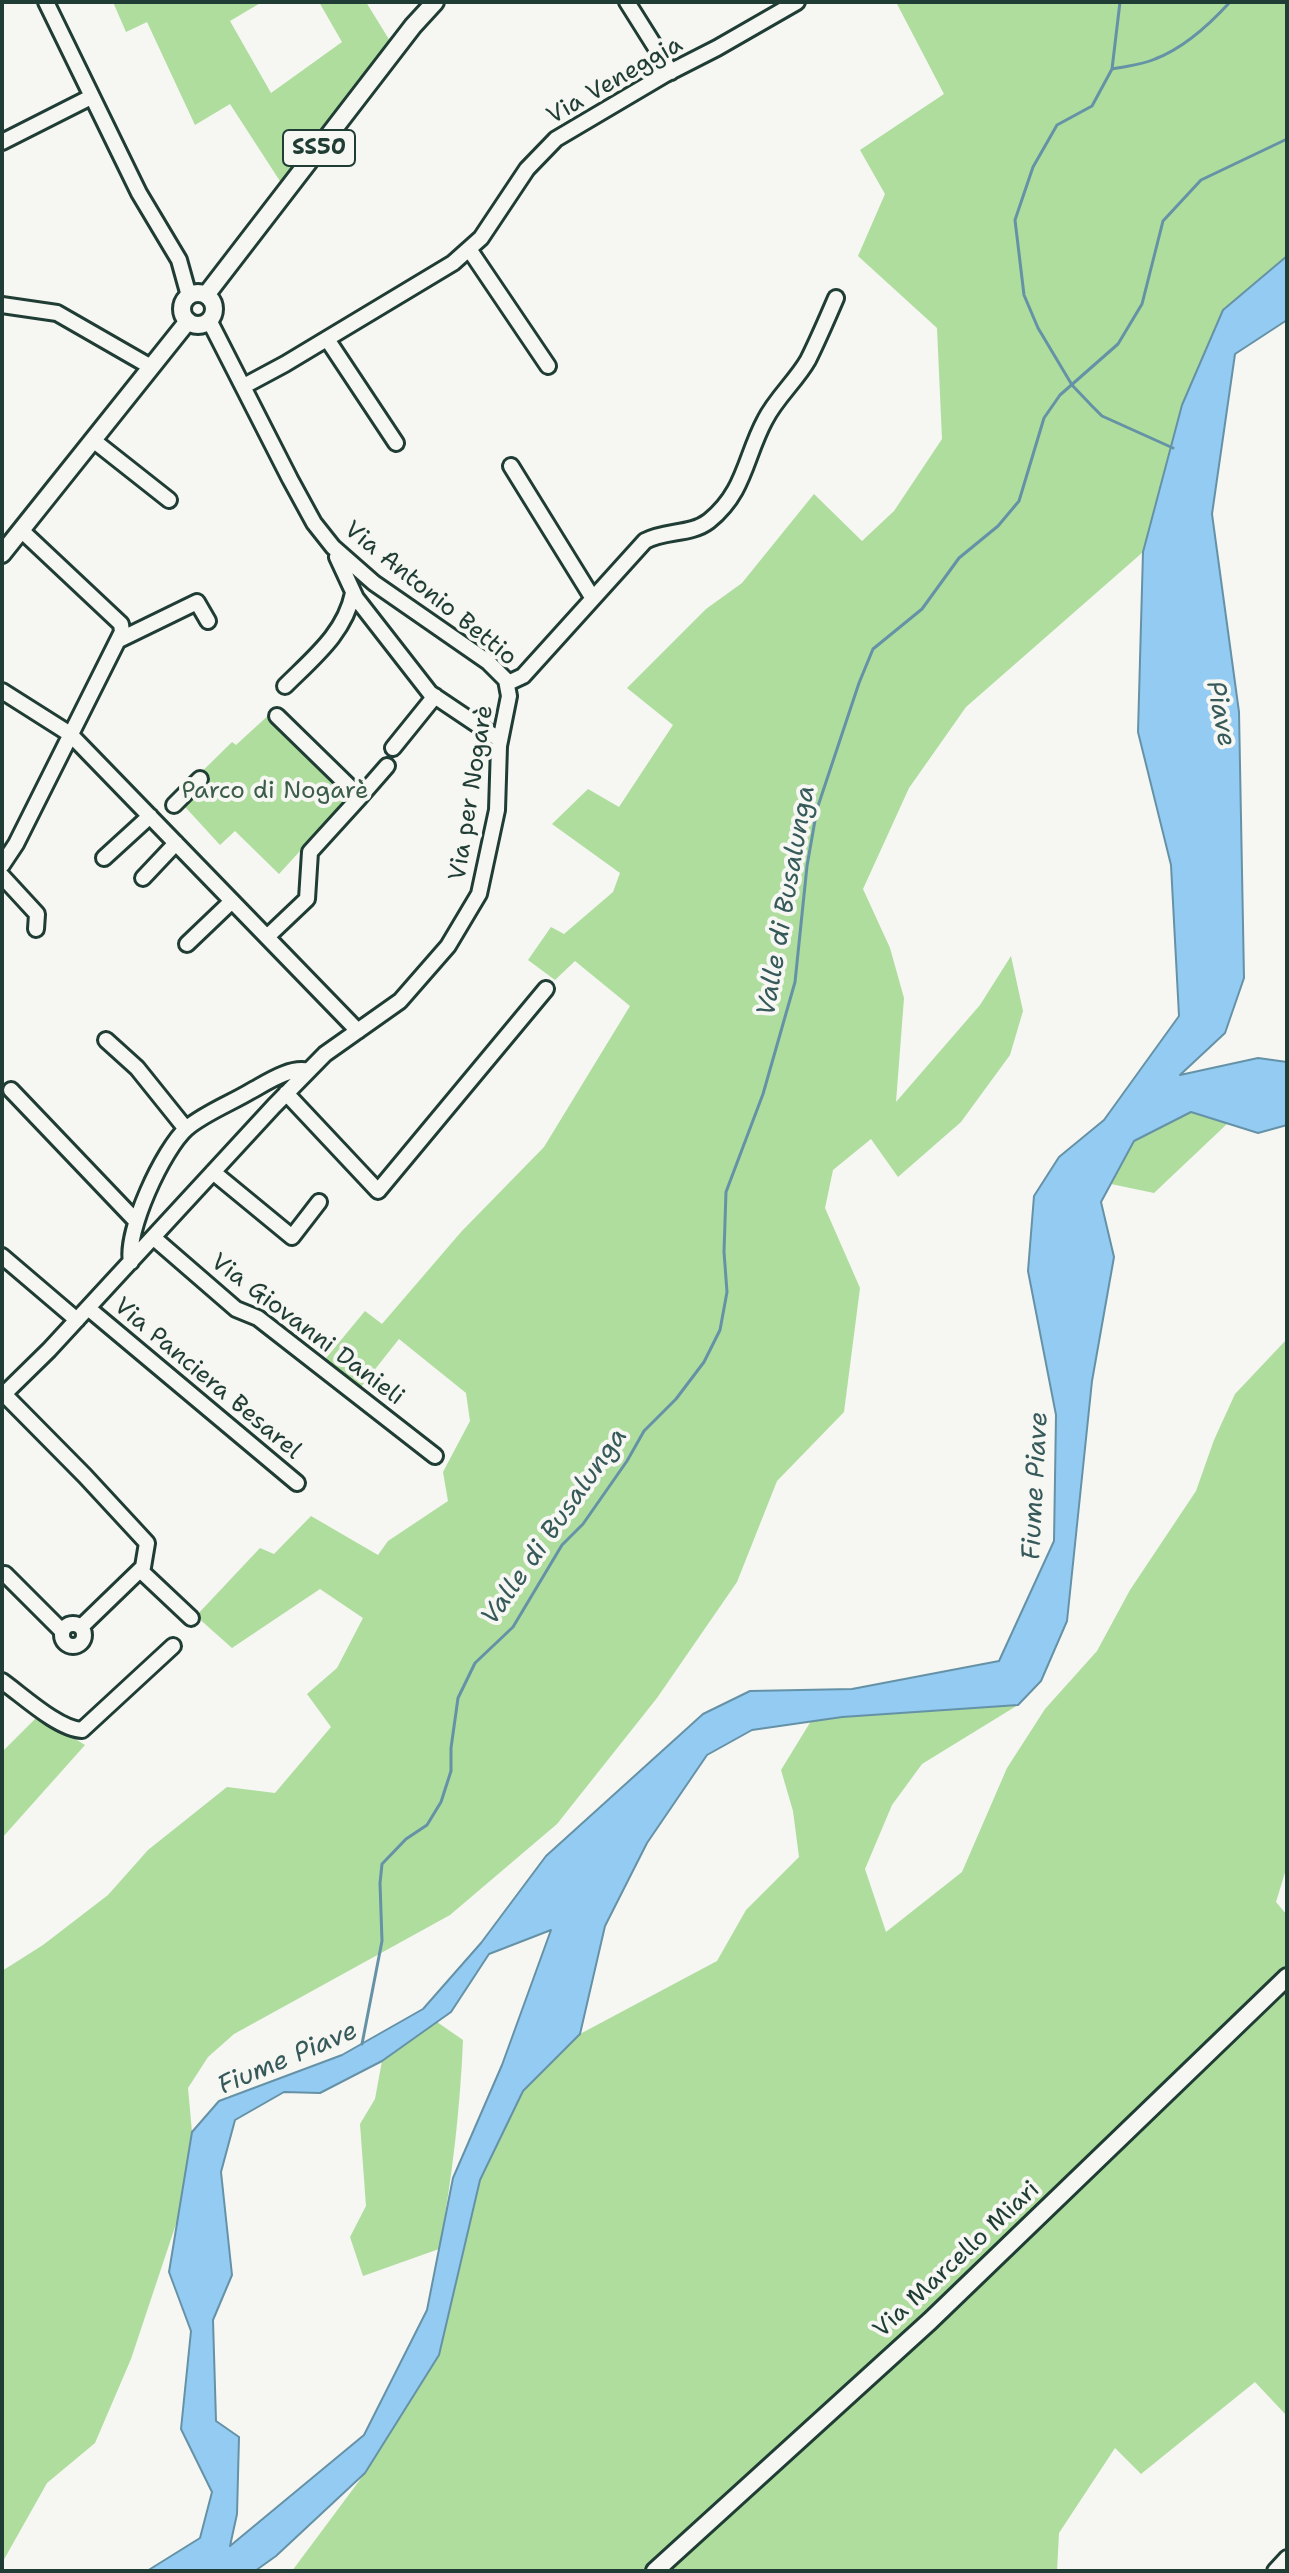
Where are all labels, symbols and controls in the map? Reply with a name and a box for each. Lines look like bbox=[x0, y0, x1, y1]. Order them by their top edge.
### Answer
street label: Via Veneggia bbox=[542, 31, 688, 131]
road number: SS50 bbox=[283, 130, 355, 166]
street label: Via Antonio Bettio bbox=[338, 516, 522, 672]
water label: Piave bbox=[1198, 679, 1242, 749]
street label: Via per Nogarè bbox=[444, 703, 500, 883]
park label: Parco di Nogarè bbox=[181, 778, 369, 806]
water label: Valle di Busalunga bbox=[751, 783, 823, 1019]
street label: Via Giovanni Danieli bbox=[205, 1248, 409, 1412]
street label: Via Panciera Besarel bbox=[107, 1292, 307, 1466]
water label: Fiume Piave bbox=[1017, 1411, 1055, 1561]
water label: Valle di Busalunga bbox=[475, 1422, 635, 1632]
water label: Fiume Piave bbox=[214, 2016, 362, 2102]
street label: Via Marcello Miari bbox=[868, 2176, 1046, 2344]

